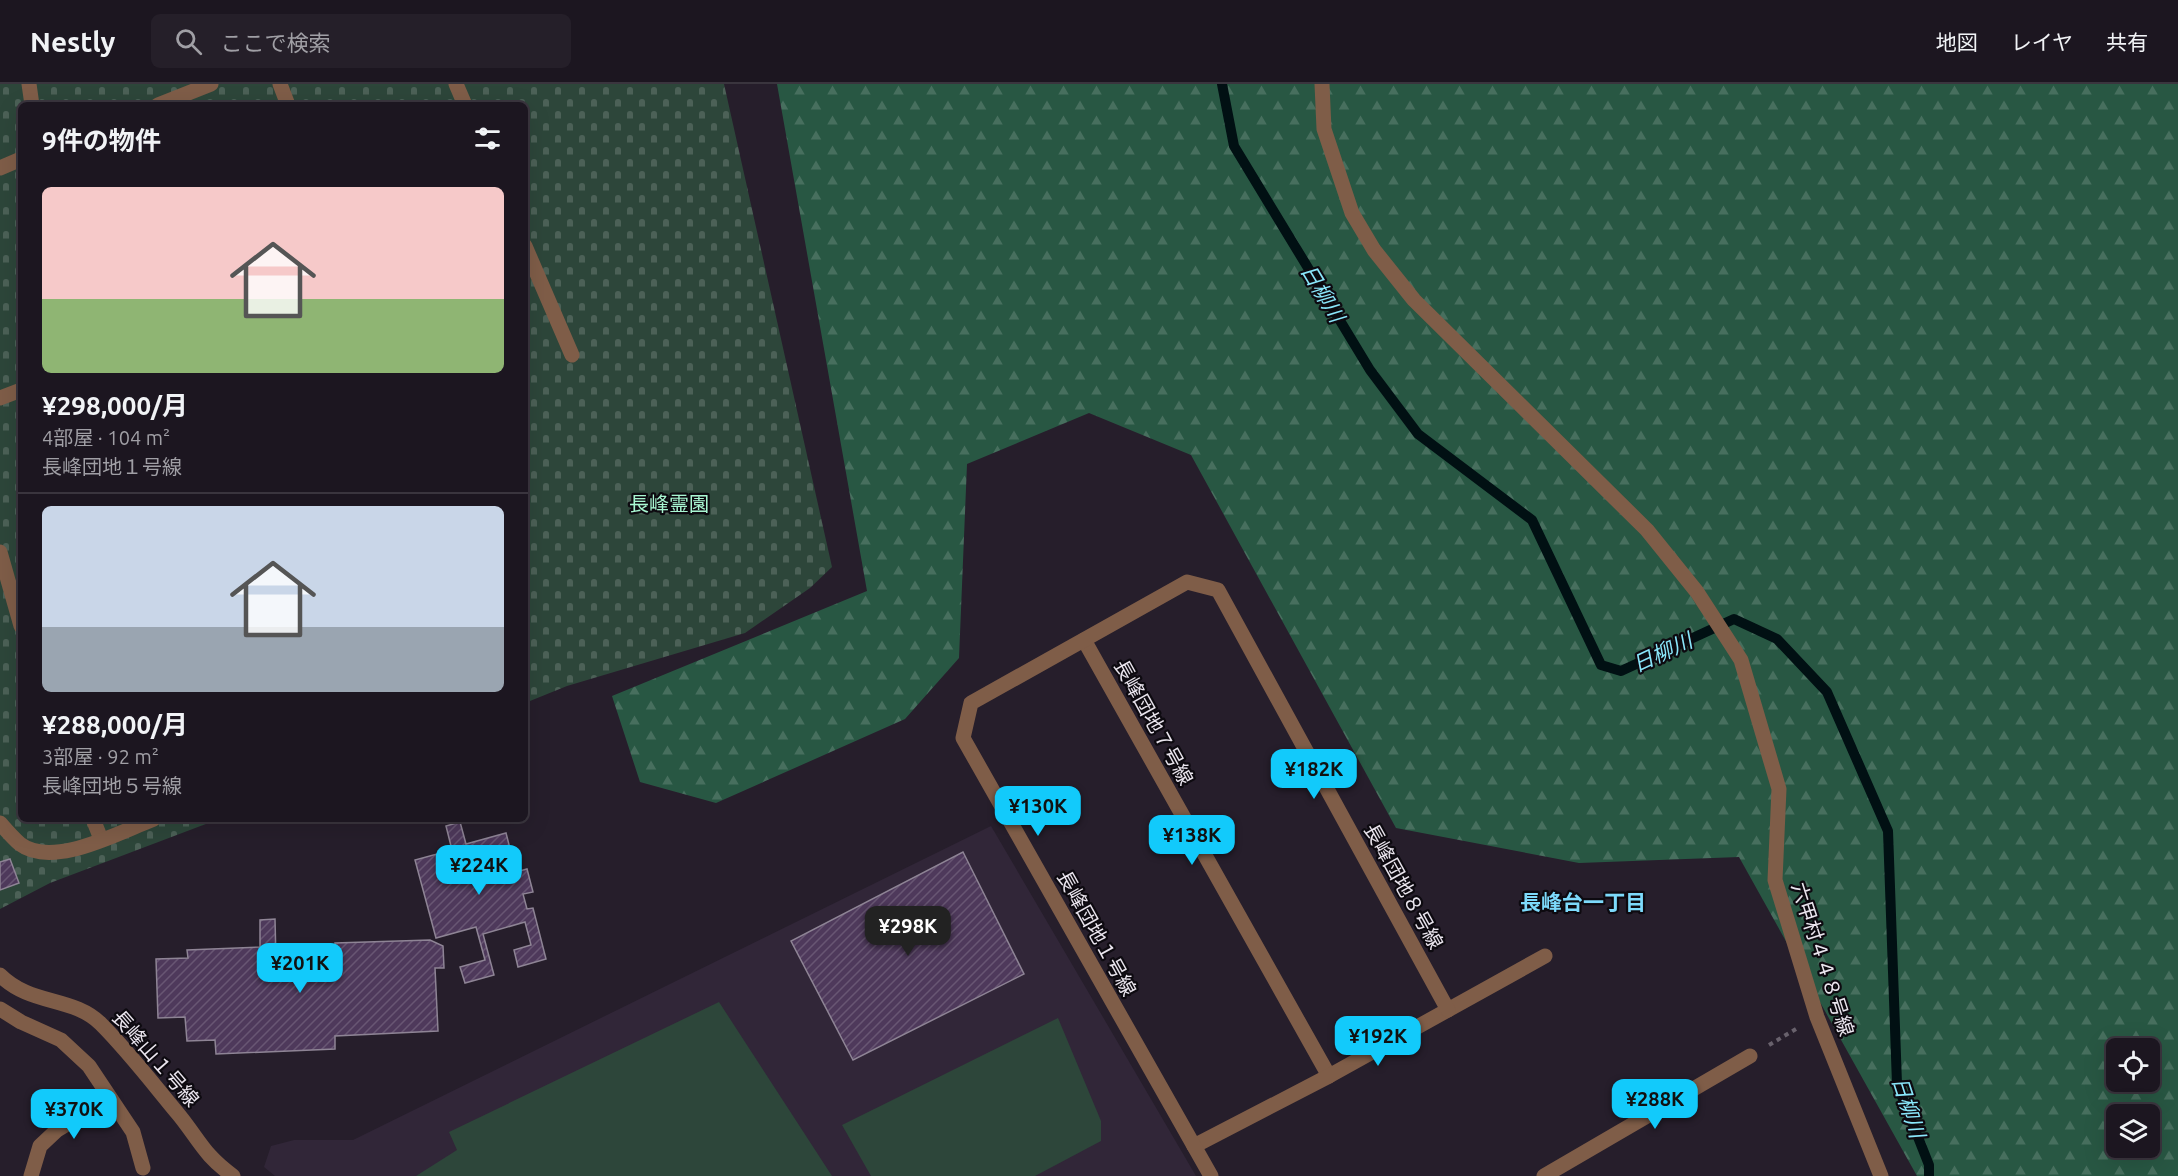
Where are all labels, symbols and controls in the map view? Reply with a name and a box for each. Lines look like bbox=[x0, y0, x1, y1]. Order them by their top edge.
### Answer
search box bbox=[151, 14, 571, 68]
icon: search bbox=[172, 25, 205, 58]
text: Nestly bbox=[30, 26, 115, 57]
text: ここで検索 bbox=[220, 30, 330, 55]
text: 地図 bbox=[1936, 30, 1978, 54]
text: レイヤ bbox=[2011, 30, 2073, 54]
text: 共有 bbox=[2106, 30, 2148, 54]
icon: filters bbox=[471, 122, 504, 155]
text: 9件の物件 bbox=[42, 126, 161, 155]
icon: home bbox=[219, 226, 327, 334]
water label: 日柳川 bbox=[1296, 260, 1351, 328]
text: ¥298,000/月 bbox=[42, 391, 188, 420]
text: 4部屋 · 104 m² bbox=[42, 426, 170, 449]
text: 長峰団地１号線 bbox=[42, 455, 182, 478]
park label: 長峰霊園 bbox=[629, 492, 709, 515]
icon: home bbox=[219, 545, 327, 653]
water label: 日柳川 bbox=[1628, 627, 1697, 676]
street label: 長峰団地７号線 bbox=[1110, 655, 1198, 789]
text: ¥288,000/月 bbox=[42, 710, 188, 739]
text: 3部屋 · 92 m² bbox=[42, 745, 159, 768]
pin: ¥182K bbox=[1272, 749, 1356, 800]
text: ¥182K bbox=[1285, 757, 1343, 780]
text: 長峰団地５号線 bbox=[42, 774, 182, 797]
pin: ¥130K bbox=[996, 786, 1080, 837]
text: ¥130K bbox=[1009, 794, 1067, 817]
pin: ¥138K bbox=[1150, 815, 1234, 866]
street label: 長峰団地８号線 bbox=[1360, 819, 1448, 953]
text: ¥138K bbox=[1163, 823, 1221, 846]
pin: ¥224K bbox=[437, 845, 521, 896]
text: ¥224K bbox=[450, 853, 508, 876]
street label: 長峰団地１号線 bbox=[1053, 866, 1141, 1000]
street label: 六甲村４４８号線 bbox=[1787, 879, 1859, 1039]
district label: 長峰台一丁目 bbox=[1520, 890, 1646, 914]
pin: ¥298K bbox=[866, 906, 950, 957]
text: ¥298K bbox=[879, 914, 937, 937]
pin: ¥201K bbox=[258, 943, 342, 994]
text: ¥201K bbox=[271, 951, 329, 974]
street label: 長峰山１号線 bbox=[108, 1005, 204, 1111]
pin: ¥192K bbox=[1336, 1016, 1420, 1067]
text: ¥192K bbox=[1349, 1024, 1407, 1047]
map controls bbox=[2106, 1038, 2160, 1158]
button: locate bbox=[2106, 1038, 2160, 1092]
water label: 日柳川 bbox=[1888, 1073, 1931, 1143]
pin: ¥288K bbox=[1613, 1079, 1697, 1130]
text: ¥288K bbox=[1626, 1087, 1684, 1110]
pin: ¥370K bbox=[32, 1089, 116, 1140]
text: ¥370K bbox=[45, 1097, 103, 1120]
button: layers bbox=[2106, 1104, 2160, 1158]

